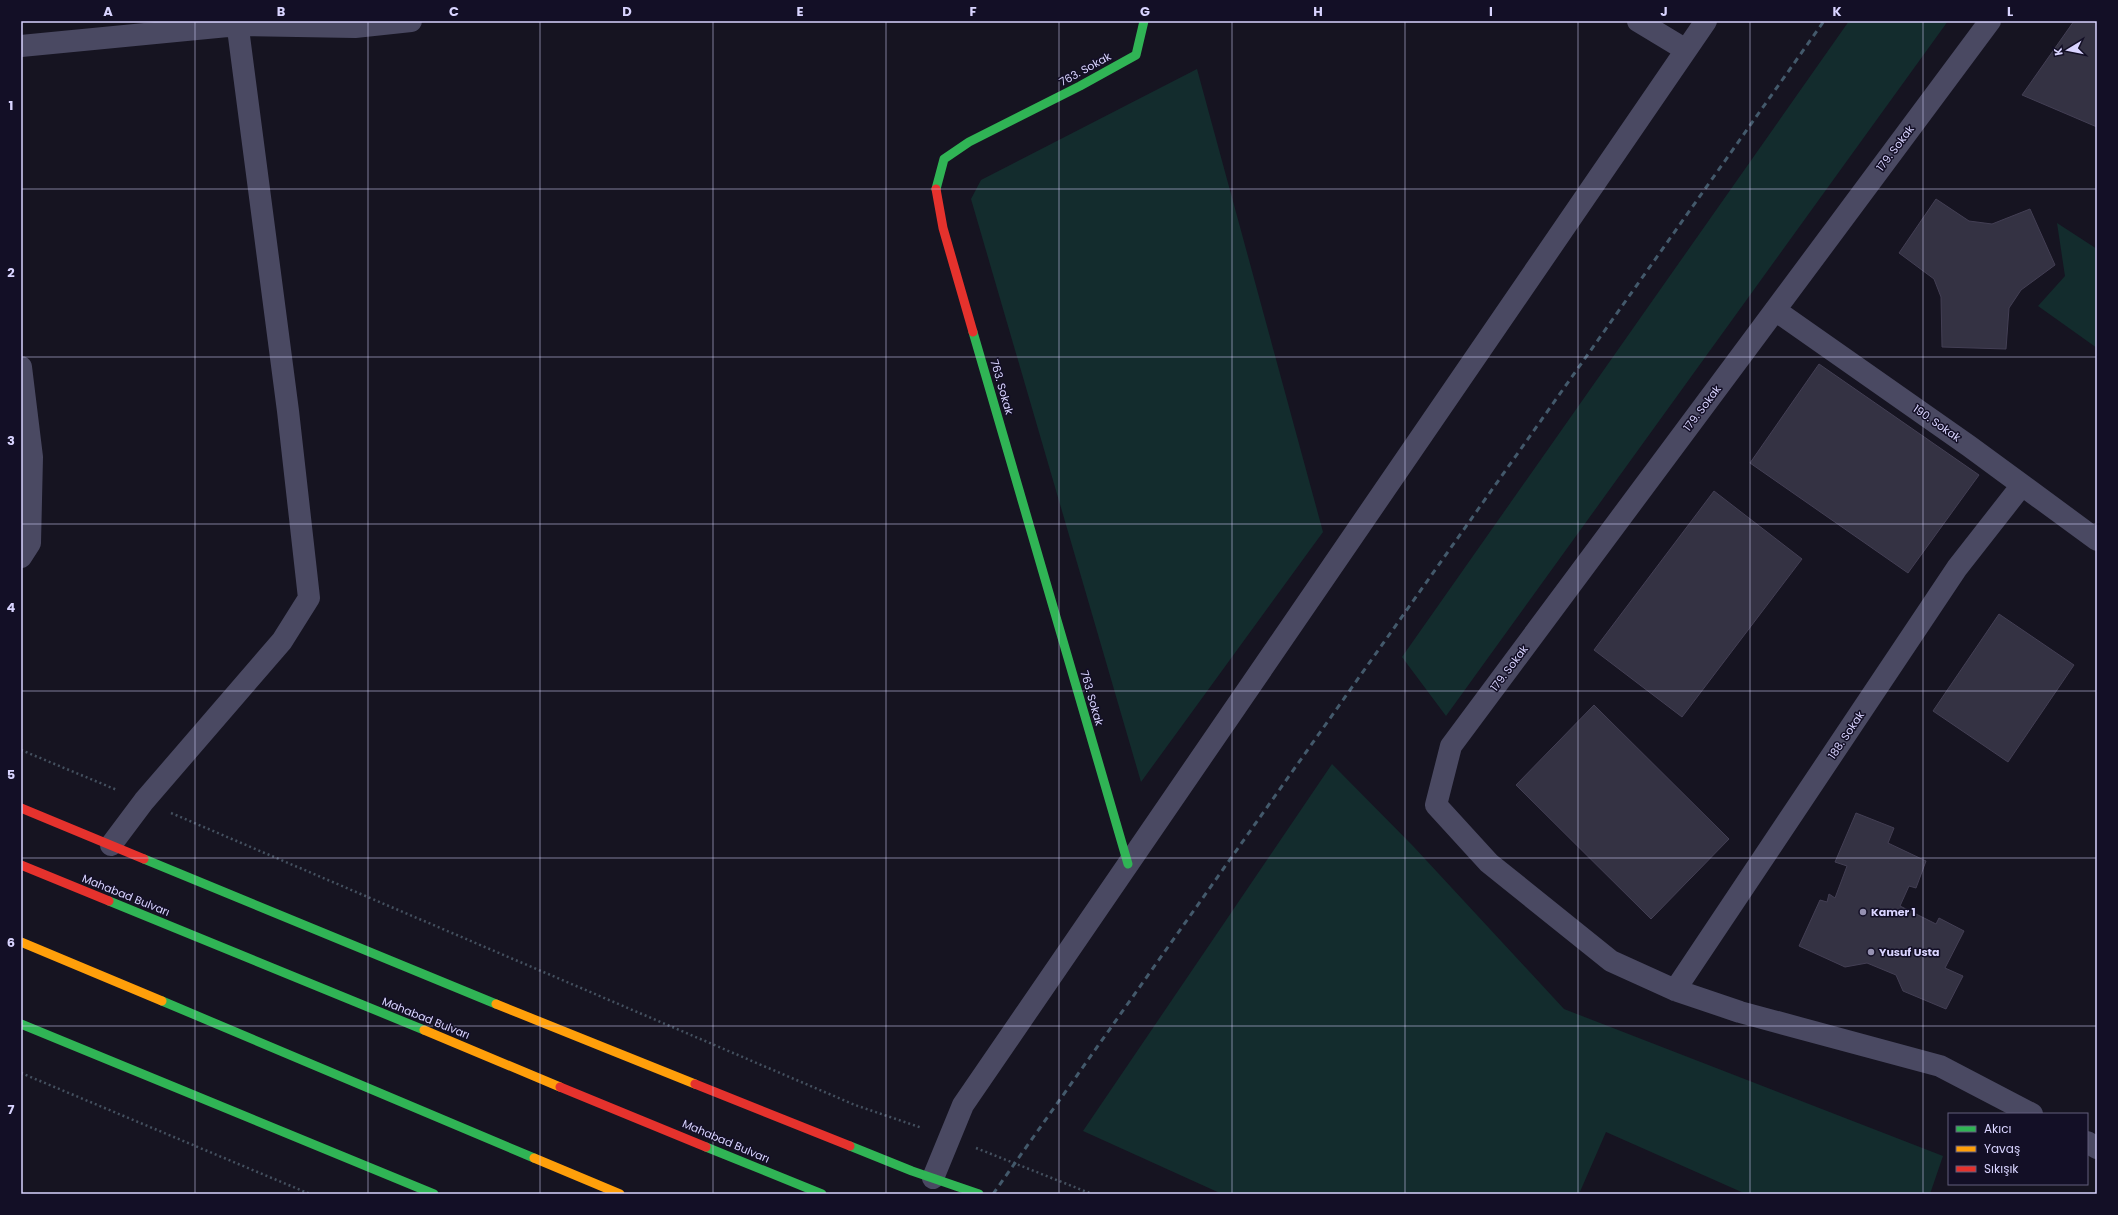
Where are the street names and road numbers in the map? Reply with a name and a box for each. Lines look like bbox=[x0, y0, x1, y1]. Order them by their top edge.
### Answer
street label: 763. Sokak bbox=[1056, 48, 1114, 90]
street label: 179. Sokak bbox=[1872, 121, 1918, 174]
street label: 763. Sokak bbox=[986, 357, 1018, 417]
street label: 179. Sokak bbox=[1679, 381, 1725, 434]
street label: 190. Sokak bbox=[1910, 401, 1964, 445]
street label: 179. Sokak bbox=[1486, 641, 1532, 694]
street label: 763. Sokak bbox=[1076, 668, 1108, 728]
street label: 188. Sokak bbox=[1824, 707, 1868, 762]
street label: Mahabad Bulvarı bbox=[80, 870, 172, 920]
street label: Mahabad Bulvarı bbox=[380, 993, 472, 1043]
street label: Mahabad Bulvarı bbox=[680, 1115, 772, 1167]

